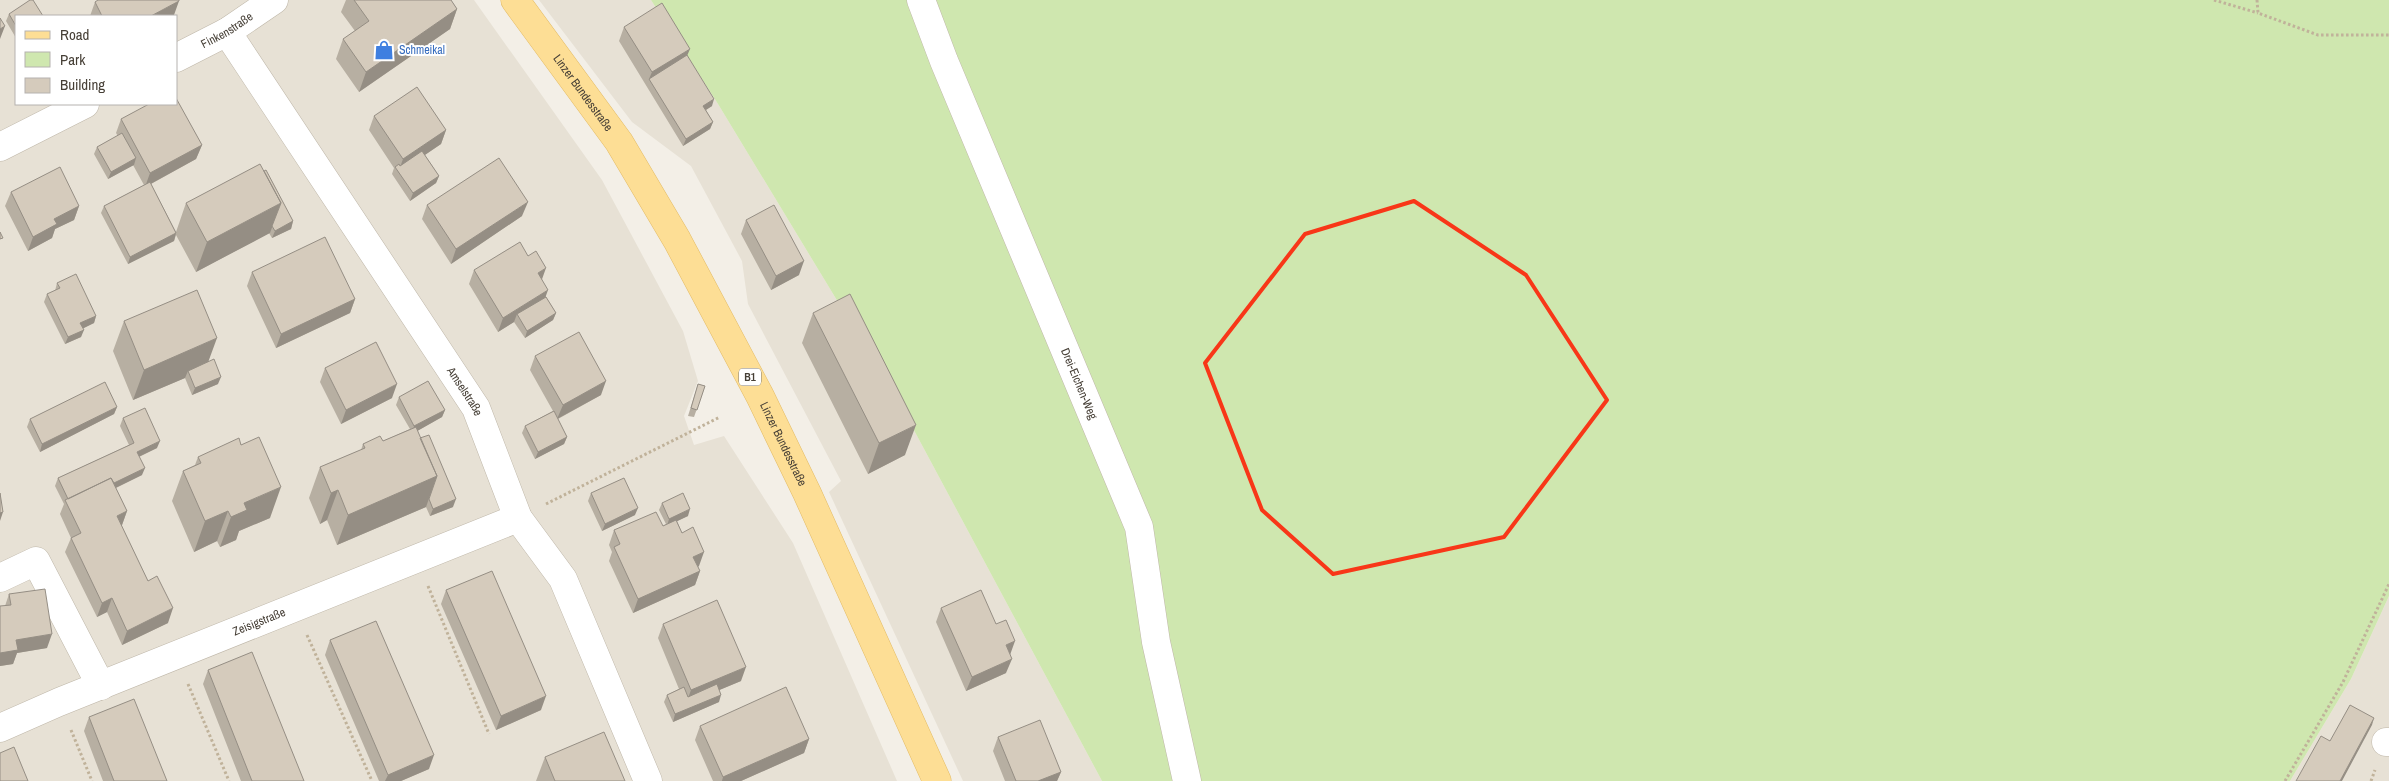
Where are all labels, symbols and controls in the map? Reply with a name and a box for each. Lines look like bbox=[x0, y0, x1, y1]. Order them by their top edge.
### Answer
street label: Finkenstraße bbox=[198, 9, 256, 52]
legend bbox=[15, 15, 178, 105]
text: Road bbox=[60, 24, 89, 45]
shop icon: Schmeikal bbox=[373, 39, 395, 61]
place label: Schmeikal bbox=[399, 42, 445, 58]
text: Park bbox=[60, 49, 86, 70]
street label: Linzer Bundesstraße bbox=[549, 51, 616, 134]
text: Building bbox=[60, 74, 105, 95]
street label: Drei-Eichen-Weg bbox=[1057, 346, 1101, 422]
street label: Amselstraße bbox=[442, 363, 486, 418]
road number: B1 bbox=[739, 368, 761, 386]
street label: Linzer Bundesstraße bbox=[756, 399, 810, 489]
street label: Zeisigstraße bbox=[230, 604, 288, 640]

